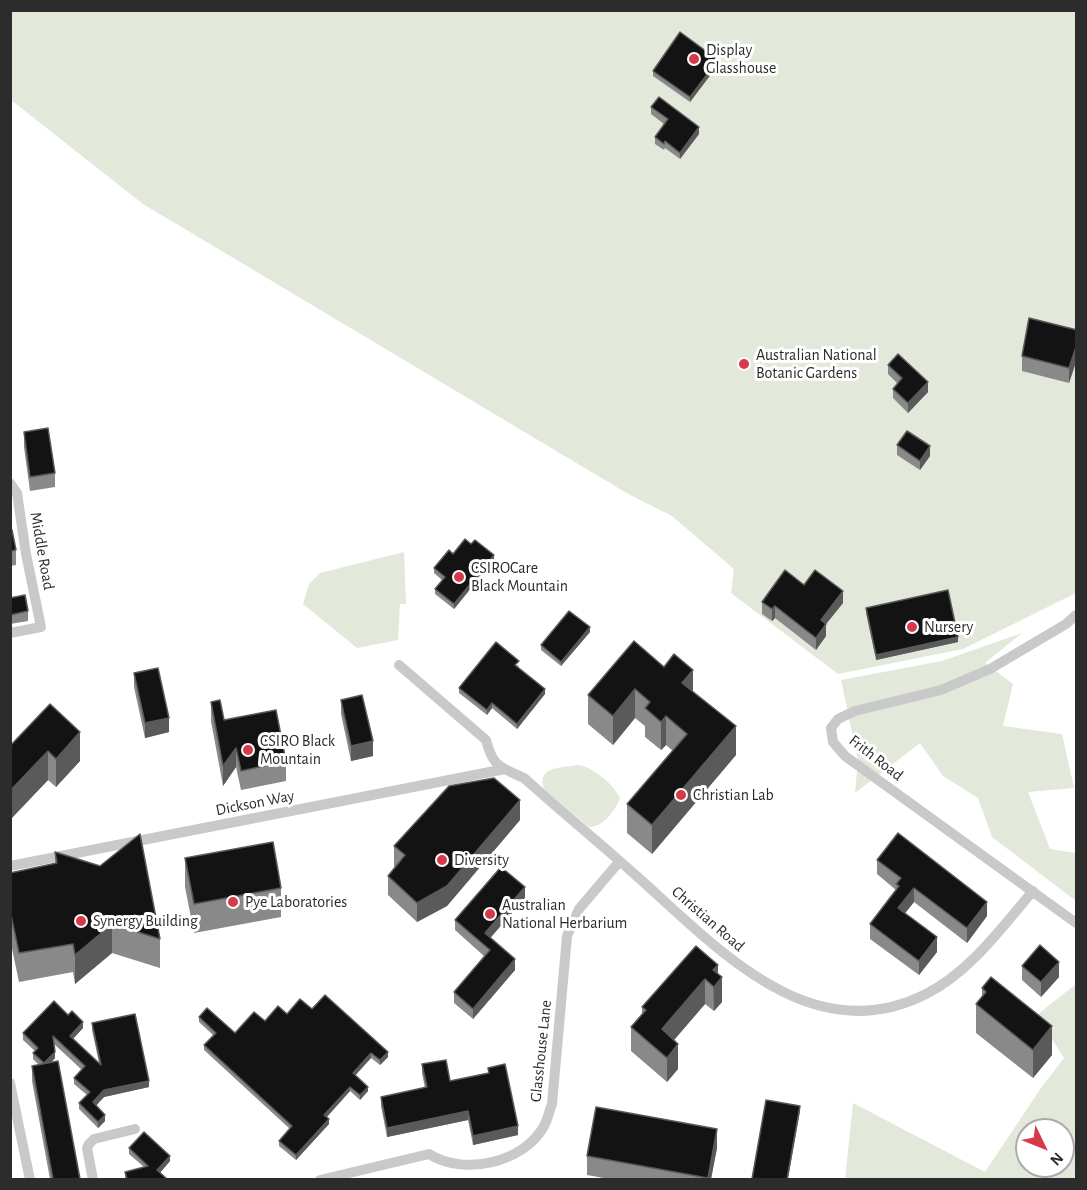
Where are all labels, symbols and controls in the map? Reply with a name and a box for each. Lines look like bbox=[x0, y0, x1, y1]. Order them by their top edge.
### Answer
place label: Display Glasshouse bbox=[706, 40, 776, 78]
marker: Display Glasshouse bbox=[687, 52, 701, 66]
place label: Australian National Botanic Gardens bbox=[756, 345, 877, 383]
marker: Australian National Botanic Gardens bbox=[737, 357, 751, 371]
street label: Middle Road bbox=[26, 511, 58, 591]
place label: CSIROCare Black Mountain bbox=[471, 558, 568, 596]
marker: CSIROCare Black Mountain bbox=[452, 570, 466, 584]
place label: Nursery bbox=[924, 617, 973, 637]
marker: Nursery bbox=[905, 620, 919, 634]
place label: CSIRO Black Mountain bbox=[260, 731, 335, 769]
street label: Frith Road bbox=[845, 731, 907, 785]
marker: CSIRO Black Mountain bbox=[241, 743, 255, 757]
place label: Christian Lab bbox=[693, 785, 774, 805]
street label: Dickson Way bbox=[214, 786, 296, 820]
marker: Christian Lab bbox=[674, 788, 688, 802]
place label: Diversity bbox=[454, 850, 509, 870]
marker: Diversity bbox=[435, 853, 449, 867]
street label: Christian Road bbox=[668, 882, 748, 956]
place label: Pye Laboratories bbox=[245, 892, 347, 912]
marker: Pye Laboratories bbox=[226, 895, 240, 909]
place label: Australian National Herbarium bbox=[502, 895, 627, 933]
marker: Australian National Herbarium bbox=[483, 907, 497, 921]
place label: Synergy Building bbox=[93, 911, 198, 931]
marker: Synergy Building bbox=[74, 914, 88, 928]
street label: Glasshouse Lane bbox=[526, 999, 556, 1103]
north arrow bbox=[1015, 1118, 1075, 1178]
text: N bbox=[1047, 1149, 1066, 1168]

